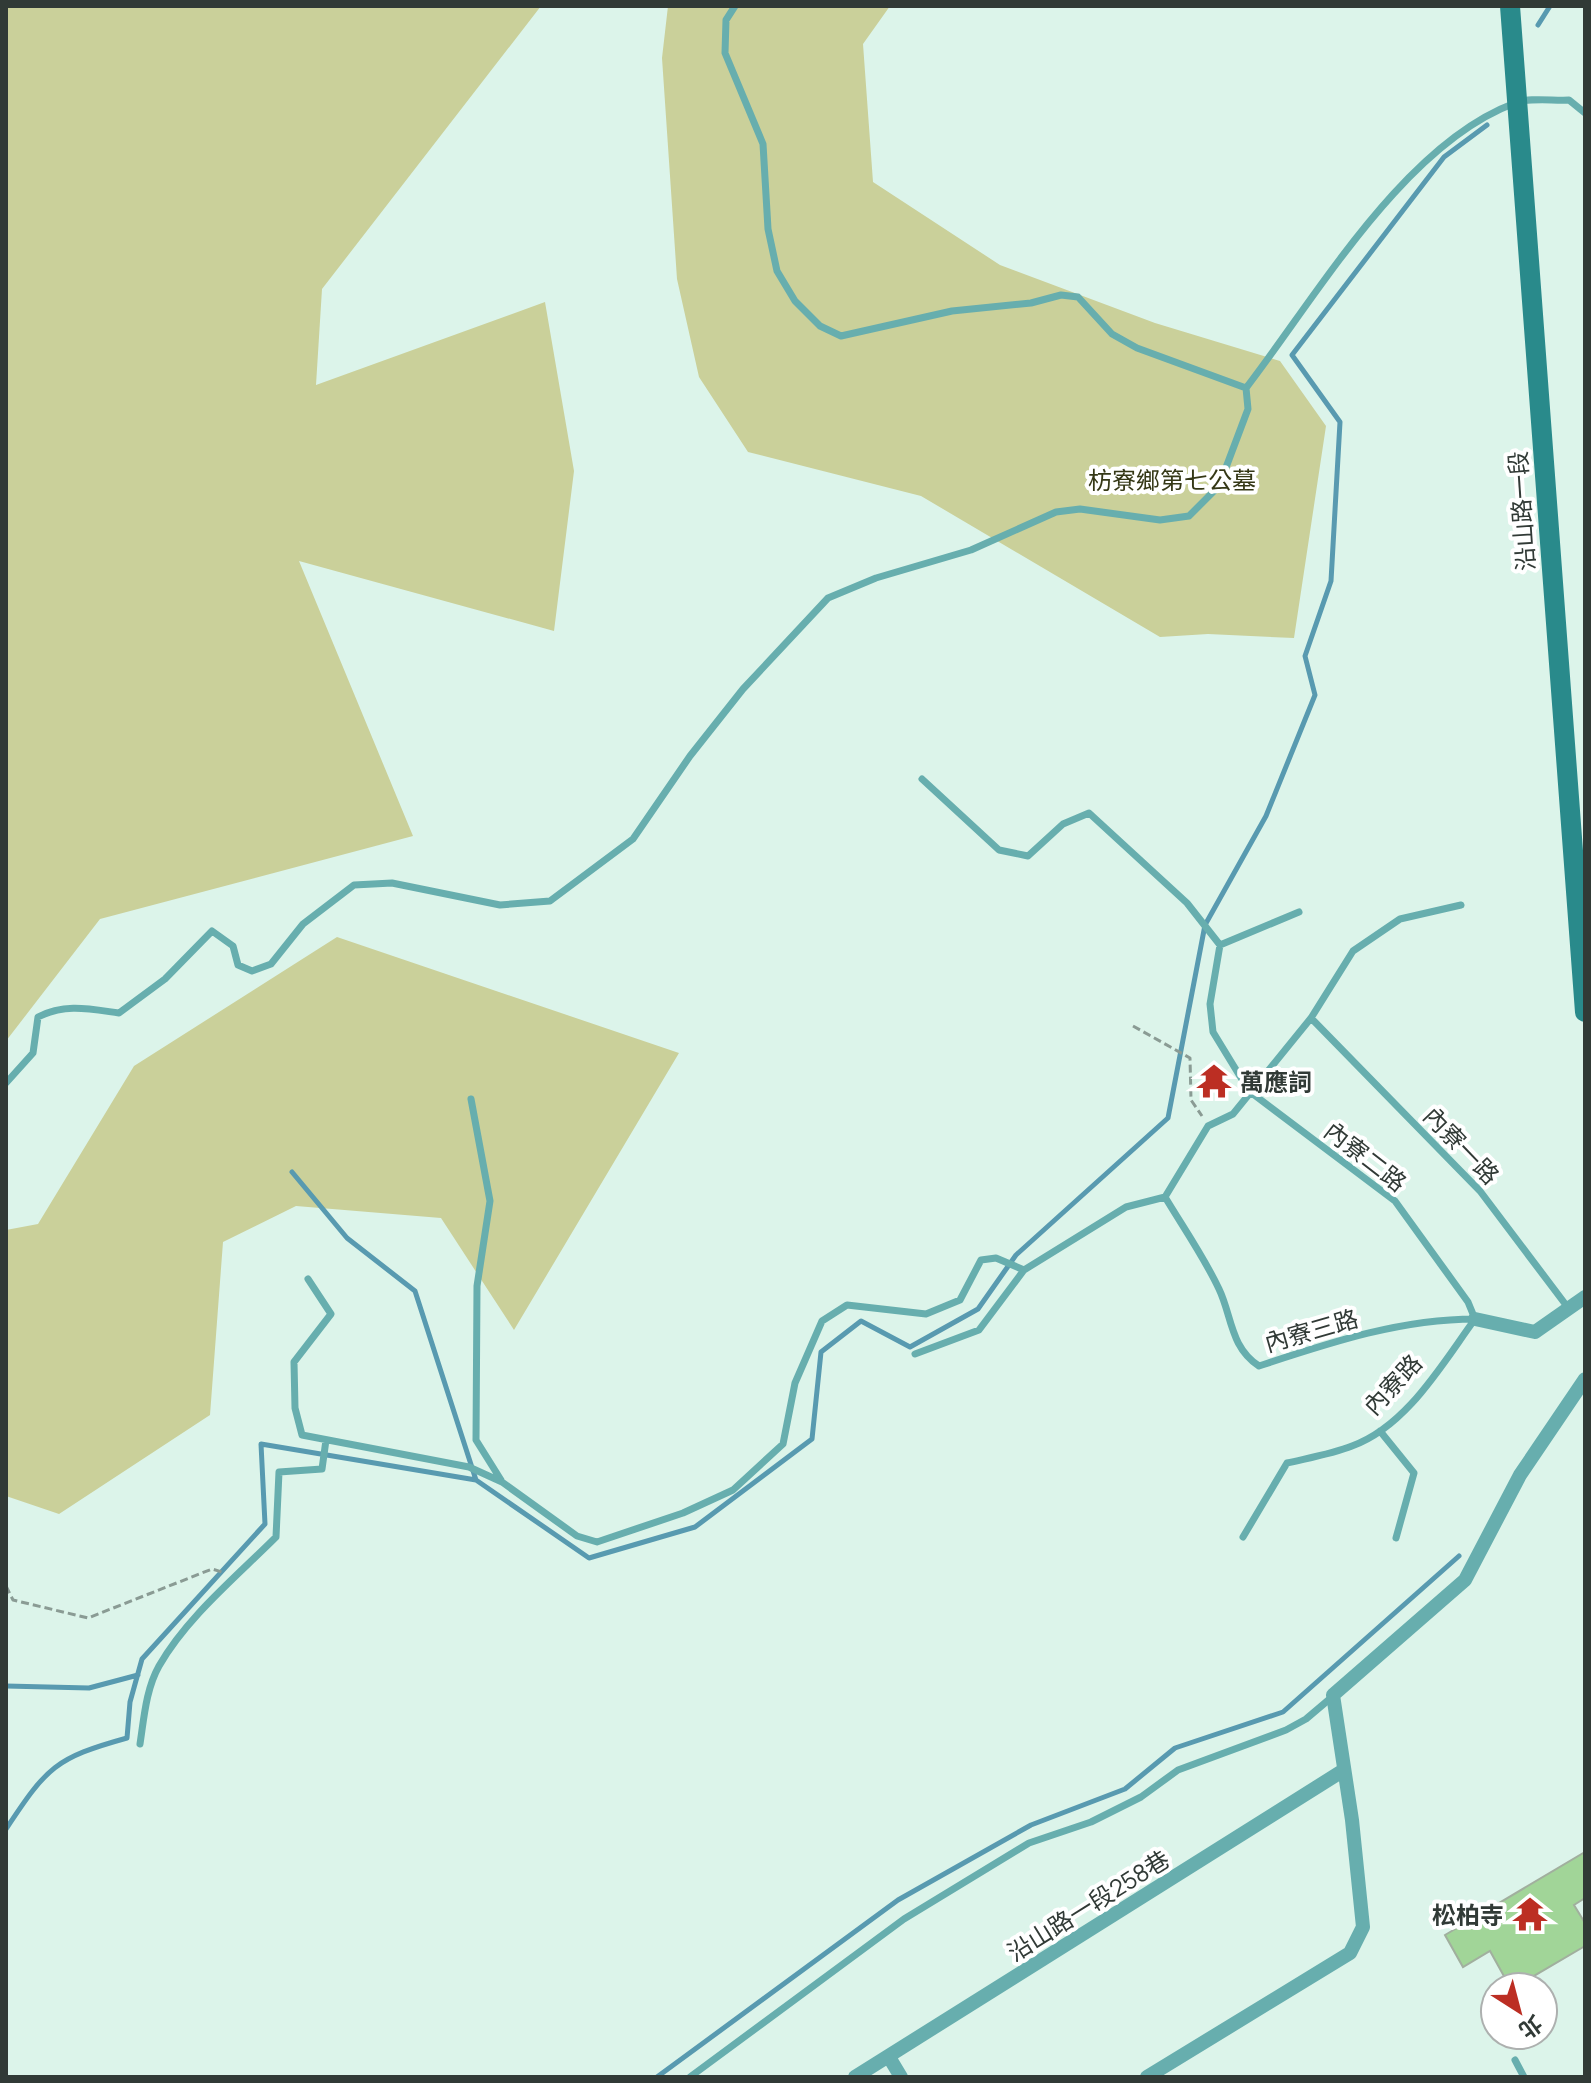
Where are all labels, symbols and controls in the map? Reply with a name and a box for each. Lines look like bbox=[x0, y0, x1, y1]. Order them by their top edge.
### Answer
street label: 沿山路一段 bbox=[1500, 450, 1542, 572]
park label: 枋寮鄉第七公墓 bbox=[1088, 463, 1256, 496]
temple icon: 萬應詞 bbox=[1195, 1062, 1233, 1100]
place label: 萬應詞 bbox=[1240, 1065, 1312, 1098]
street label: 內寮一路 bbox=[1417, 1099, 1507, 1191]
street label: 內寮二路 bbox=[1318, 1113, 1414, 1199]
street label: 內寮三路 bbox=[1260, 1301, 1362, 1359]
street label: 內寮路 bbox=[1355, 1346, 1429, 1422]
street label: 沿山路一段258巷 bbox=[1001, 1842, 1175, 1968]
temple icon: 松柏寺 bbox=[1511, 1895, 1549, 1933]
place label: 松柏寺 bbox=[1432, 1898, 1504, 1931]
north arrow bbox=[1479, 1971, 1559, 2051]
text: 北 bbox=[1513, 2009, 1548, 2046]

